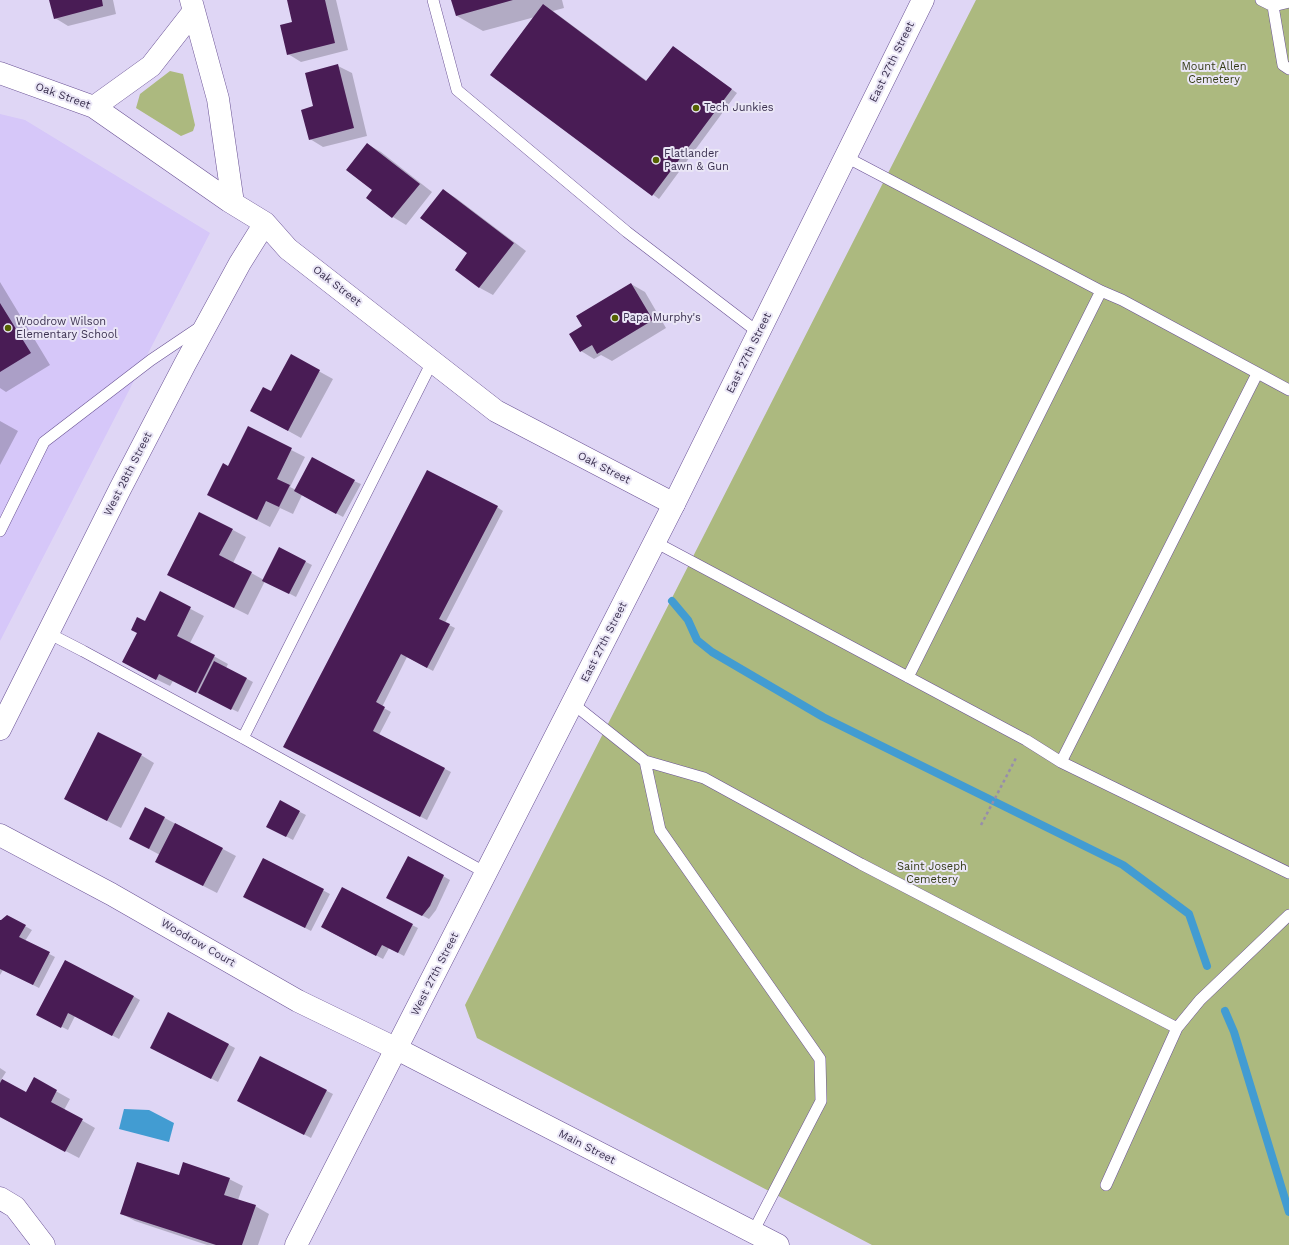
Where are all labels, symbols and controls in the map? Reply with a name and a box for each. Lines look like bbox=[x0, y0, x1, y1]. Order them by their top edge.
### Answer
street label: East 27th Street bbox=[867, 20, 917, 104]
park label: Mount Allen Cemetery bbox=[1182, 60, 1246, 86]
street label: Oak Street bbox=[34, 80, 92, 112]
place label: Tech Junkies bbox=[704, 101, 774, 115]
marker: Tech Junkies bbox=[691, 103, 701, 113]
place label: Flatlander Pawn & Gun bbox=[664, 147, 729, 173]
marker: Flatlander Pawn & Gun bbox=[651, 155, 661, 165]
street label: Oak Street bbox=[310, 263, 364, 309]
place label: Papa Murphy's bbox=[623, 311, 701, 325]
street label: East 27th Street bbox=[724, 311, 774, 395]
marker: Papa Murphy's bbox=[610, 313, 620, 323]
place label: Woodrow Wilson Elementary School bbox=[16, 315, 118, 341]
marker: Woodrow Wilson Elementary School bbox=[3, 323, 13, 333]
street label: West 28th Street bbox=[101, 430, 155, 518]
street label: Oak Street bbox=[575, 449, 633, 487]
street label: East 27th Street bbox=[578, 600, 630, 684]
park label: Saint Joseph Cemetery bbox=[897, 860, 967, 886]
street label: Woodrow Court bbox=[158, 916, 238, 970]
street label: West 27th Street bbox=[408, 930, 462, 1018]
street label: Main Street bbox=[556, 1127, 618, 1167]

